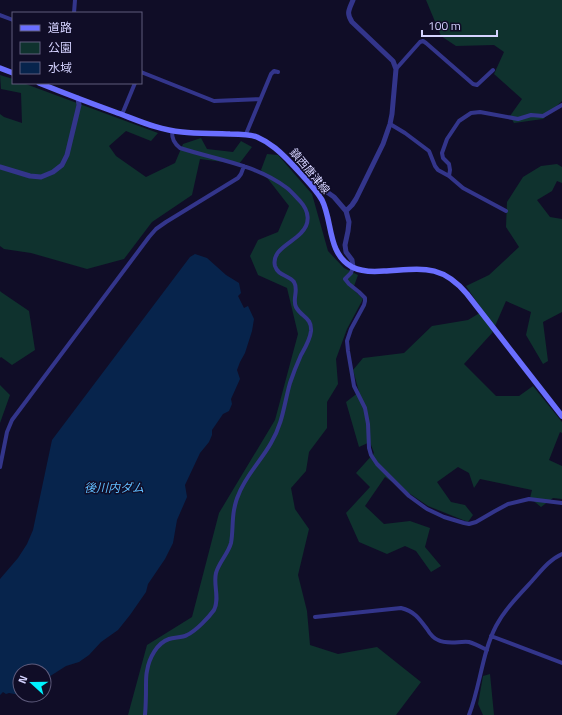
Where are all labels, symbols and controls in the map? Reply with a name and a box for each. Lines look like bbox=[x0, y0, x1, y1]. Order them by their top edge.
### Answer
legend bbox=[12, 12, 142, 84]
scale bar bbox=[422, 12, 497, 38]
text: 100 m bbox=[428, 16, 461, 35]
text: 道路 bbox=[48, 18, 72, 37]
text: 公園 bbox=[48, 38, 72, 57]
text: 水域 bbox=[48, 58, 72, 77]
street label: 鎮西唐津線 bbox=[286, 145, 334, 197]
water label: 後川内ダム bbox=[84, 478, 144, 497]
north arrow bbox=[12, 663, 52, 703]
text: N bbox=[14, 673, 31, 686]

